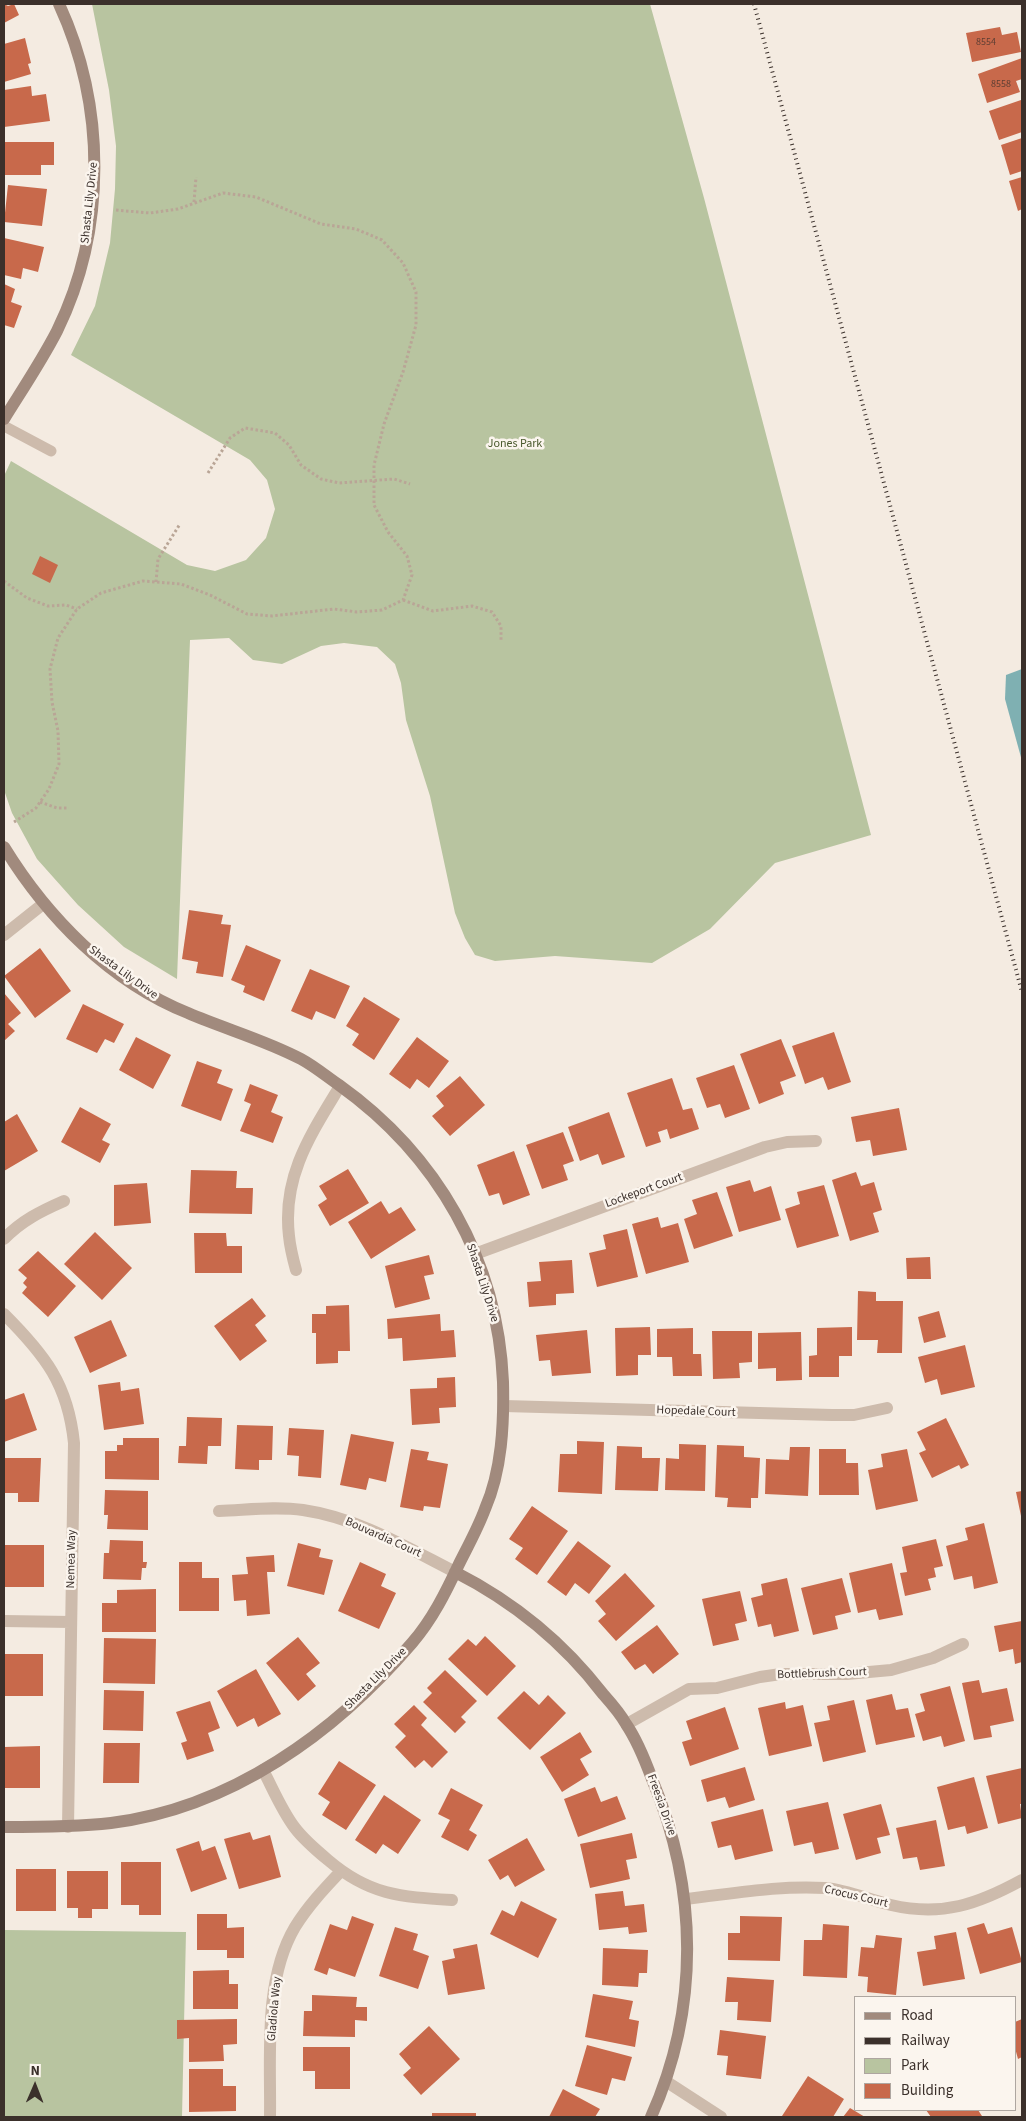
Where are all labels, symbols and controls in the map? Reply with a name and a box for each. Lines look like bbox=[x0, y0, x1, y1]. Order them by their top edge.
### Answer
house number: 8554 bbox=[976, 37, 996, 49]
house number: 8558 bbox=[991, 79, 1011, 91]
street label: Shasta Lily Drive bbox=[79, 162, 101, 244]
park label: Jones Park bbox=[488, 437, 542, 451]
street label: Shasta Lily Drive bbox=[86, 943, 160, 1003]
street label: Lockeport Court bbox=[603, 1170, 685, 1212]
street label: Shasta Lily Drive bbox=[463, 1242, 501, 1324]
street label: Hopedale Court bbox=[656, 1403, 736, 1421]
street label: Bouvardia Court bbox=[343, 1515, 423, 1561]
street label: Nemea Way bbox=[64, 1529, 80, 1589]
street label: Shasta Lily Drive bbox=[342, 1645, 410, 1713]
street label: Bottlebrush Court bbox=[777, 1665, 867, 1683]
street label: Freesia Drive bbox=[643, 1772, 679, 1838]
street label: Crocus Court bbox=[823, 1883, 889, 1911]
street label: Gladiola Way bbox=[265, 1976, 285, 2042]
legend bbox=[854, 1996, 1016, 2111]
text: Road bbox=[901, 2005, 933, 2026]
text: Railway bbox=[901, 2030, 950, 2051]
text: Park bbox=[901, 2055, 929, 2076]
north arrow bbox=[10, 2061, 60, 2111]
text: N bbox=[30, 2061, 40, 2081]
text: Building bbox=[901, 2080, 953, 2101]

